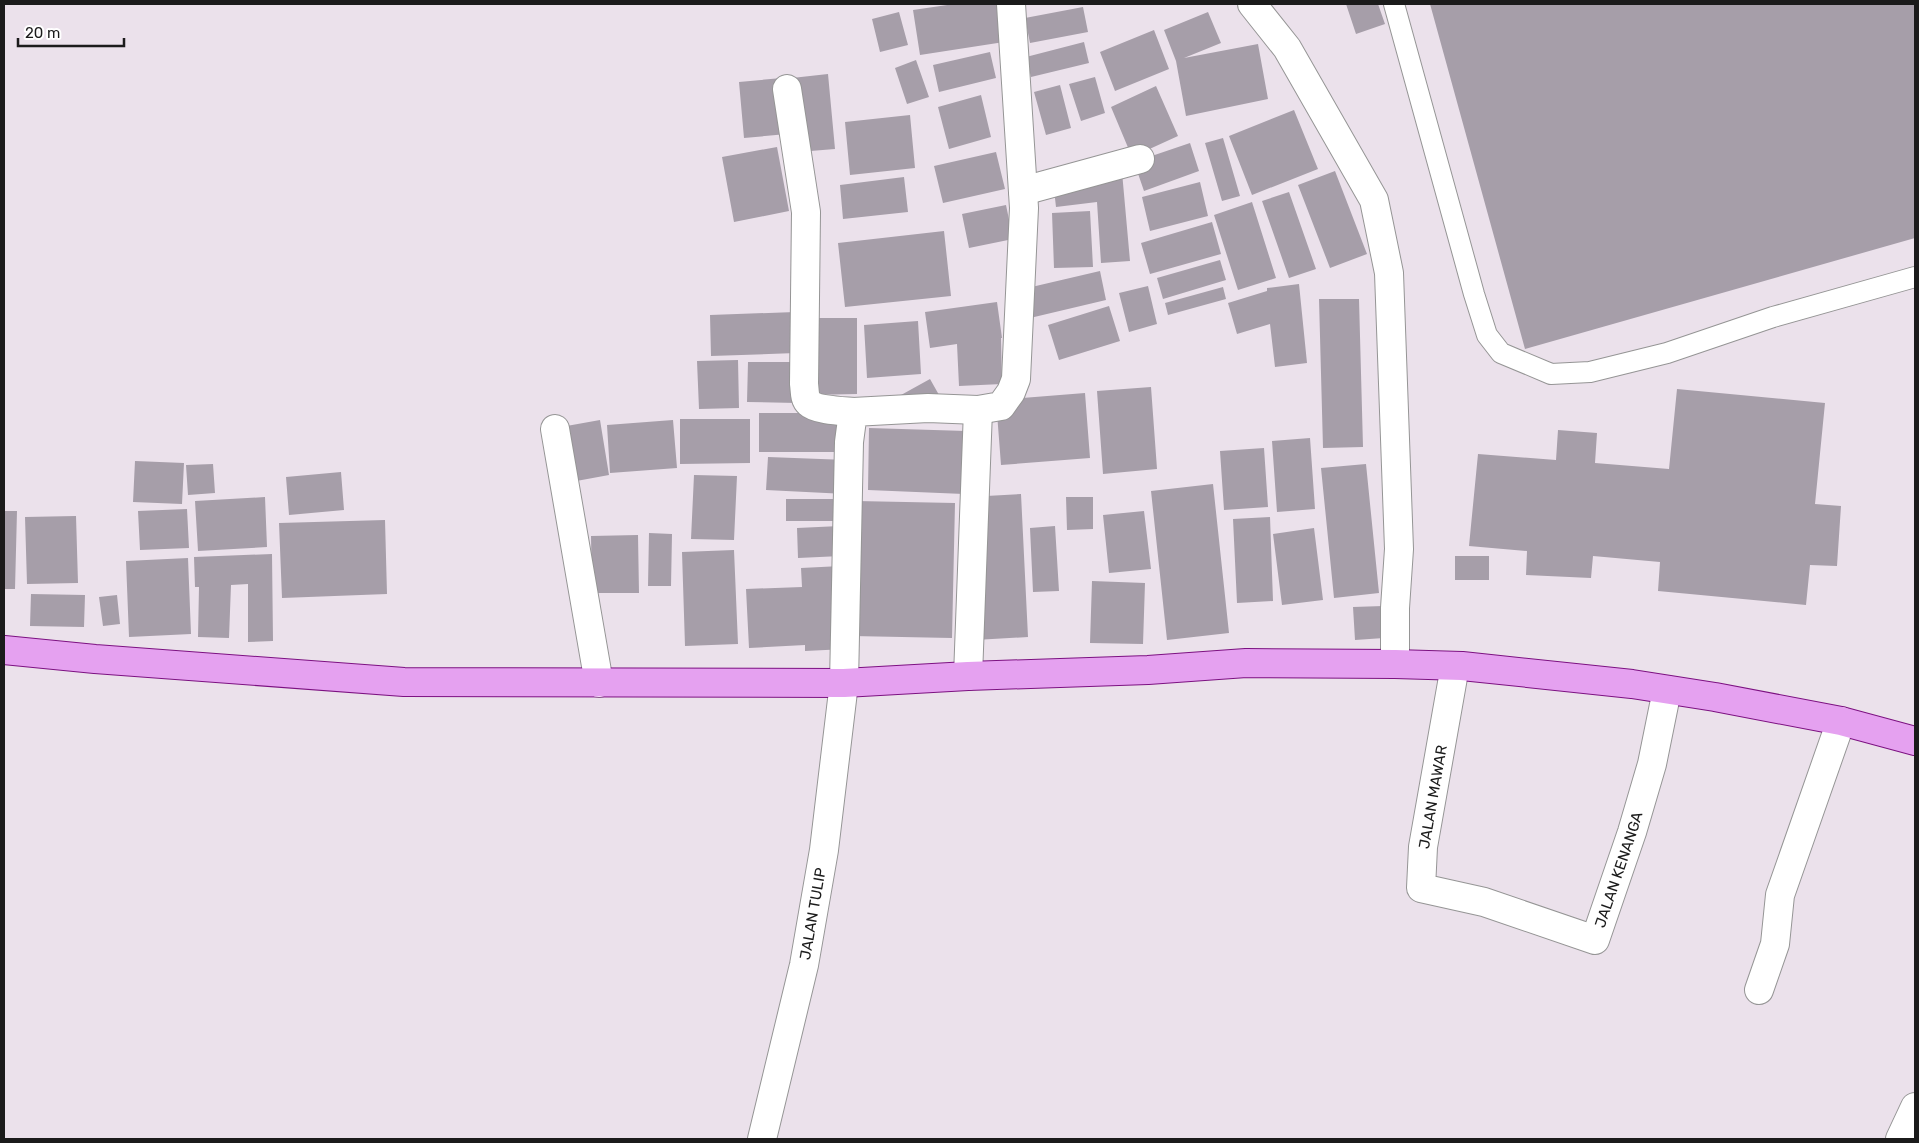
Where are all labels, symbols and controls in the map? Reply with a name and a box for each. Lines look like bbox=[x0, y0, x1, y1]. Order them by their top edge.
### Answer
scale bar bbox=[18, 15, 124, 47]
text: 20 m bbox=[25, 24, 60, 42]
street label: JALAN MAWAR bbox=[1415, 744, 1451, 850]
street label: JALAN KENANGA bbox=[1591, 810, 1646, 930]
street label: JALAN TULIP bbox=[796, 866, 830, 961]

